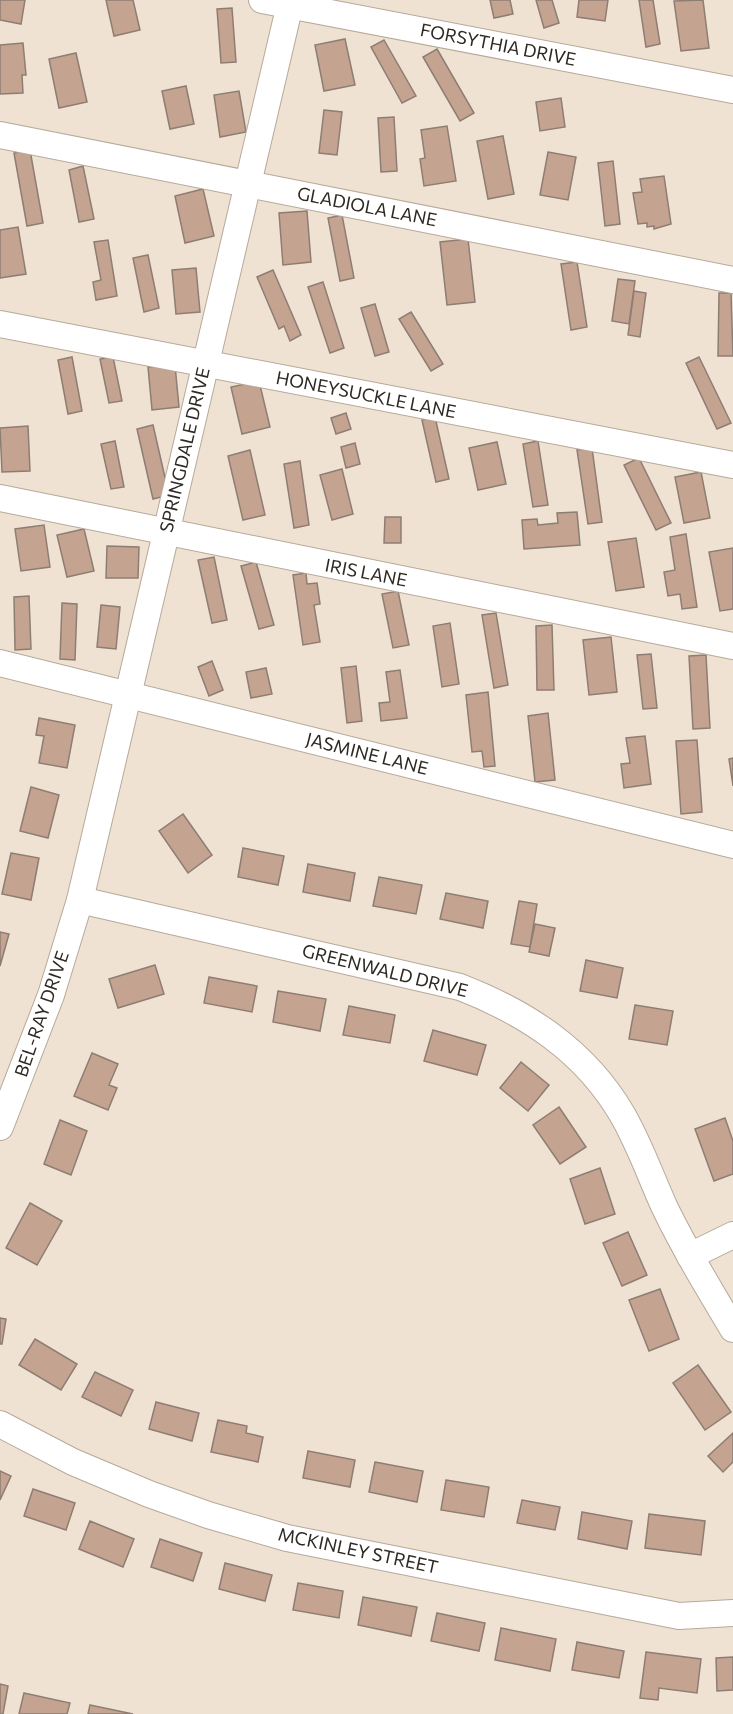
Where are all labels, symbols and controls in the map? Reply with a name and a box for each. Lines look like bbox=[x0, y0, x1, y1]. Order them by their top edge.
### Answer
street label: FORSYTHIA DRIVE bbox=[418, 18, 578, 70]
street label: GLADIOLA LANE bbox=[295, 182, 439, 230]
street label: SPRINGDALE DRIVE bbox=[154, 365, 214, 534]
street label: HONEYSUCKLE LANE bbox=[274, 366, 458, 422]
street label: IRIS LANE bbox=[323, 553, 409, 591]
street label: JASMINE LANE bbox=[304, 727, 431, 779]
street label: GREENWALD DRIVE bbox=[300, 939, 470, 1001]
street label: BEL-RAY DRIVE bbox=[9, 948, 73, 1080]
street label: MCKINLEY STREET bbox=[276, 1522, 440, 1578]

